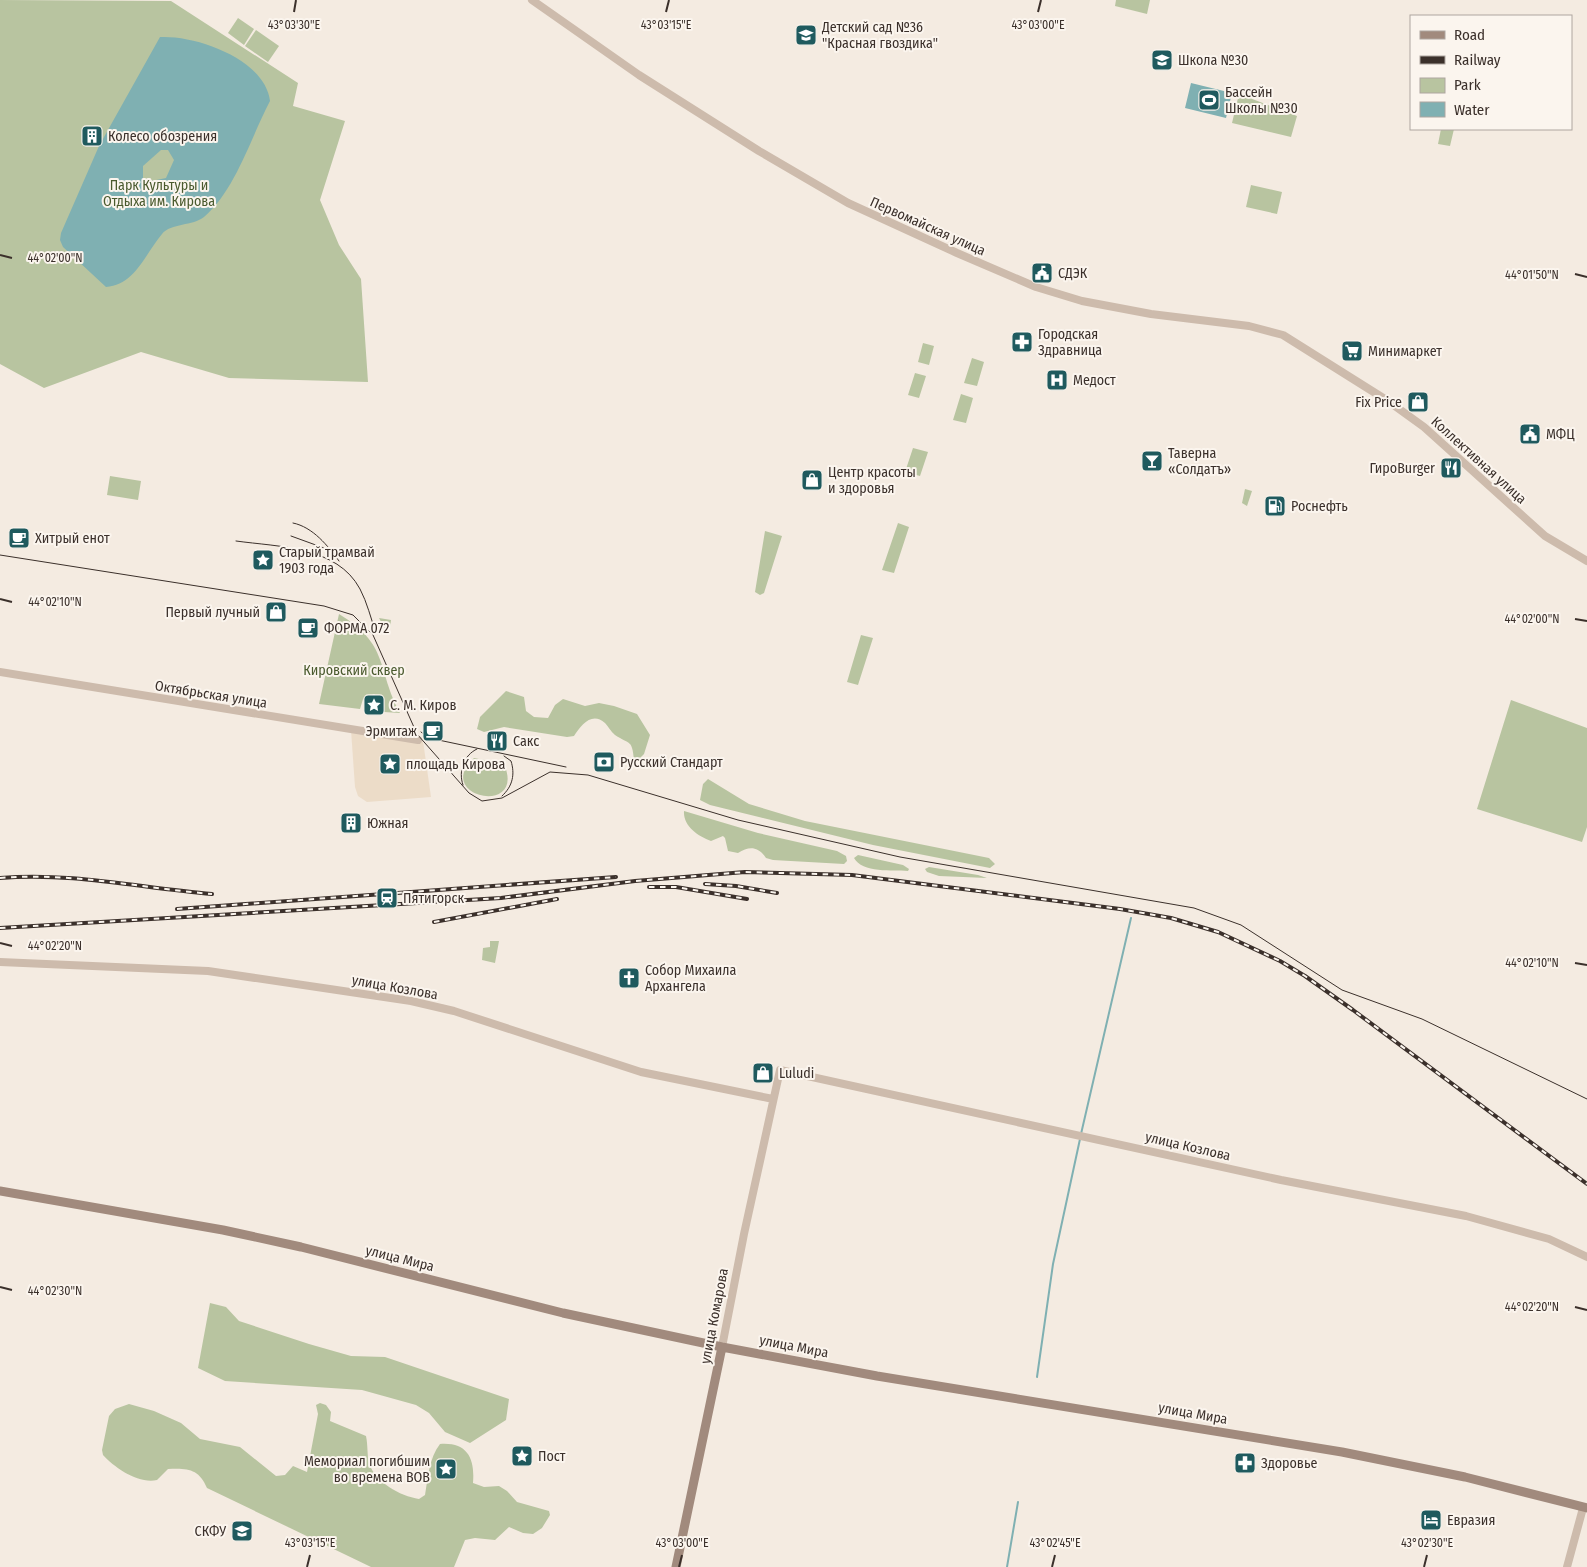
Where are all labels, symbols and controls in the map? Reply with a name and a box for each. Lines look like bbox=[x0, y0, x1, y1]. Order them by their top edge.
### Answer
legend bbox=[1410, 15, 1572, 130]
text: 43°03'30"E bbox=[268, 18, 321, 32]
text: 43°03'15"E bbox=[641, 18, 692, 32]
text: 43°03'00"E bbox=[1011, 18, 1065, 32]
place label: Детский сад №36 "Красная гвоздика" bbox=[821, 19, 938, 52]
school or university icon: Детский сад №36 "Красная гвоздика" bbox=[794, 23, 818, 47]
text: Road bbox=[1454, 26, 1485, 44]
school or university icon: Школа №30 bbox=[1150, 48, 1174, 72]
text: Railway bbox=[1454, 51, 1501, 69]
place label: Школа №30 bbox=[1178, 52, 1248, 69]
text: Park bbox=[1454, 76, 1481, 94]
place label: Бассейн Школы №30 bbox=[1225, 84, 1298, 117]
sports icon: Бассейн Школы №30 bbox=[1197, 88, 1221, 112]
text: Water bbox=[1454, 101, 1490, 119]
building icon: Колесо обозрения bbox=[80, 124, 104, 148]
place label: Колесо обозрения bbox=[108, 128, 217, 145]
park label: Парк Культуры и Отдыха им. Кирова bbox=[103, 177, 215, 210]
street label: Первомайская улица bbox=[867, 193, 988, 260]
text: 44°02'00"N bbox=[27, 251, 83, 265]
public building icon: СДЭК bbox=[1030, 261, 1054, 285]
place label: СДЭК bbox=[1058, 265, 1088, 282]
text: 44°01'50"N bbox=[1505, 268, 1559, 282]
place label: Городская Здравница bbox=[1038, 326, 1102, 359]
pharmacy icon: Городская Здравница bbox=[1010, 330, 1034, 354]
supermarket icon: Минимаркет bbox=[1340, 339, 1364, 363]
place label: Минимаркет bbox=[1368, 343, 1442, 360]
hospital icon: Медост bbox=[1045, 368, 1069, 392]
place label: Медост bbox=[1073, 372, 1116, 389]
shop icon: Fix Price bbox=[1406, 390, 1430, 414]
place label: Fix Price bbox=[1355, 394, 1402, 411]
street label: Коллективная улица bbox=[1428, 413, 1530, 508]
public building icon: МФЦ bbox=[1518, 422, 1542, 446]
place label: МФЦ bbox=[1546, 426, 1575, 443]
place label: Таверна «Солдатъ» bbox=[1168, 445, 1231, 478]
bar icon: Таверна «Солдатъ» bbox=[1140, 449, 1164, 473]
restaurant icon: ГироBurger bbox=[1439, 456, 1463, 480]
place label: ГироBurger bbox=[1370, 460, 1435, 477]
place label: Центр красоты и здоровья bbox=[828, 464, 916, 497]
shop icon: Центр красоты и здоровья bbox=[800, 468, 824, 492]
fuel station icon: Роснефть bbox=[1263, 494, 1287, 518]
place label: Роснефть bbox=[1291, 498, 1348, 515]
cafe icon: Хитрый енот bbox=[7, 526, 31, 550]
place label: Хитрый енот bbox=[35, 530, 110, 547]
place label: Старый трамвай 1903 года bbox=[279, 544, 375, 577]
place icon: Старый трамвай 1903 года bbox=[251, 548, 275, 572]
text: 44°02'10"N bbox=[28, 595, 82, 609]
shop icon: Первый лучный bbox=[264, 600, 288, 624]
place label: Первый лучный bbox=[165, 604, 260, 621]
text: 44°02'00"N bbox=[1504, 612, 1560, 626]
cafe icon: ФОРМА 072 bbox=[296, 616, 320, 640]
place label: ФОРМА 072 bbox=[324, 620, 389, 637]
park label: Кировский сквер bbox=[303, 662, 405, 679]
street label: Октябрьская улица bbox=[154, 677, 268, 712]
place icon: С. М. Киров bbox=[362, 693, 386, 717]
place label: С. М. Киров bbox=[390, 697, 456, 714]
cafe icon: Эрмитаж bbox=[421, 719, 445, 743]
place label: Эрмитаж bbox=[366, 723, 417, 740]
restaurant icon: Сакс bbox=[485, 729, 509, 753]
place label: Сакс bbox=[513, 733, 539, 750]
bank icon: Русский Стандарт bbox=[592, 750, 616, 774]
place icon: площадь Кирова bbox=[378, 752, 402, 776]
place label: Русский Стандарт bbox=[620, 754, 723, 771]
place label: площадь Кирова bbox=[406, 756, 505, 773]
building icon: Южная bbox=[339, 811, 363, 835]
place label: Южная bbox=[367, 815, 409, 832]
station icon: Пятигорск bbox=[375, 886, 399, 910]
place label: Пятигорск bbox=[403, 890, 464, 907]
text: 44°02'20"N bbox=[28, 939, 82, 953]
text: 44°02'10"N bbox=[1505, 956, 1559, 970]
place label: Собор Михаила Архангела bbox=[645, 962, 737, 995]
church icon: Собор Михаила Архангела bbox=[617, 966, 641, 990]
street label: улица Козлова bbox=[351, 972, 439, 1003]
shop icon: Luludi bbox=[751, 1061, 775, 1085]
place label: Luludi bbox=[779, 1065, 814, 1082]
street label: улица Козлова bbox=[1144, 1128, 1232, 1165]
street label: улица Мира bbox=[364, 1242, 436, 1275]
street label: улица Комарова bbox=[697, 1267, 732, 1365]
text: 44°02'30"N bbox=[28, 1284, 82, 1298]
text: 44°02'20"N bbox=[1505, 1300, 1559, 1314]
street label: улица Мира bbox=[758, 1331, 830, 1362]
street label: улица Мира bbox=[1157, 1399, 1229, 1428]
place icon: Пост bbox=[510, 1444, 534, 1468]
place label: Пост bbox=[538, 1448, 566, 1465]
pharmacy icon: Здоровье bbox=[1233, 1451, 1257, 1475]
place label: Мемориал погибшим во времена ВОВ bbox=[304, 1453, 430, 1486]
place label: Здоровье bbox=[1261, 1455, 1317, 1472]
place icon: Мемориал погибшим во времена ВОВ bbox=[434, 1457, 458, 1481]
hotel icon: Евразия bbox=[1419, 1508, 1443, 1532]
place label: Евразия bbox=[1447, 1512, 1495, 1529]
school or university icon: СКФУ bbox=[230, 1519, 254, 1543]
place label: СКФУ bbox=[195, 1523, 226, 1540]
text: 43°03'15"E bbox=[285, 1536, 336, 1550]
text: 43°03'00"E bbox=[655, 1536, 709, 1550]
text: 43°02'45"E bbox=[1029, 1536, 1081, 1550]
text: 43°02'30"E bbox=[1401, 1536, 1453, 1550]

